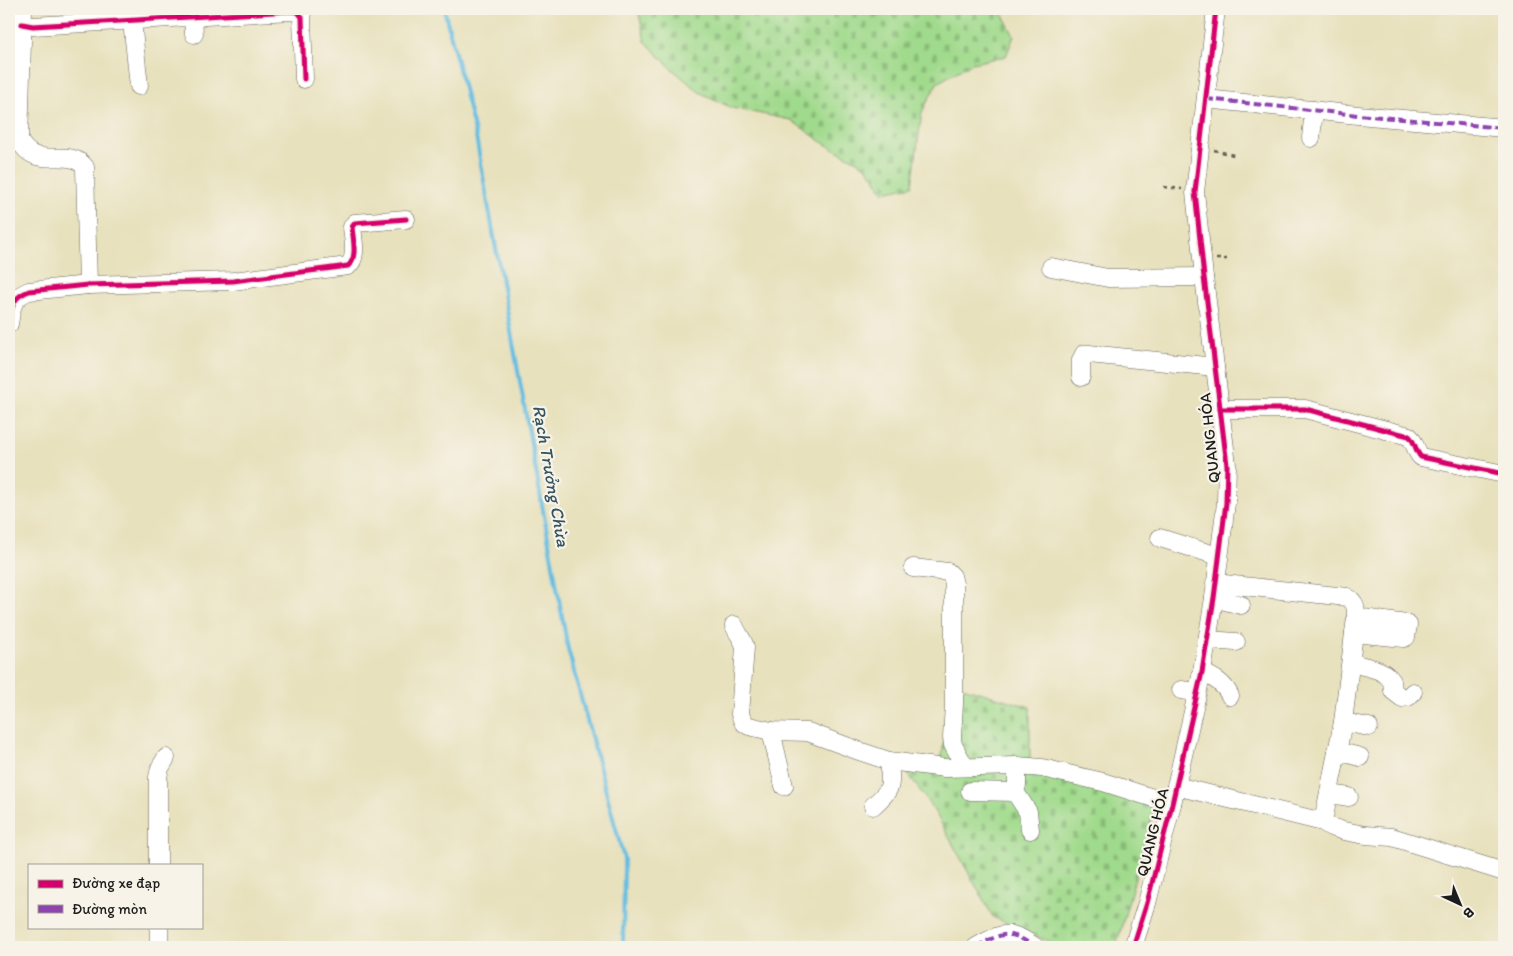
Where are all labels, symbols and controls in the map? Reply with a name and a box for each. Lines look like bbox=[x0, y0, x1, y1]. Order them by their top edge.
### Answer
street label: QUANG HÓA bbox=[1195, 392, 1224, 484]
water label: Rạch Trưởng Chừa bbox=[528, 403, 574, 549]
street label: QUANG HÓA bbox=[1132, 786, 1173, 878]
legend bbox=[28, 864, 202, 928]
text: Đường xe đạp bbox=[72, 874, 160, 892]
north arrow bbox=[1436, 878, 1486, 928]
text: Đường mòn bbox=[72, 900, 148, 918]
text: B bbox=[1460, 904, 1478, 922]

